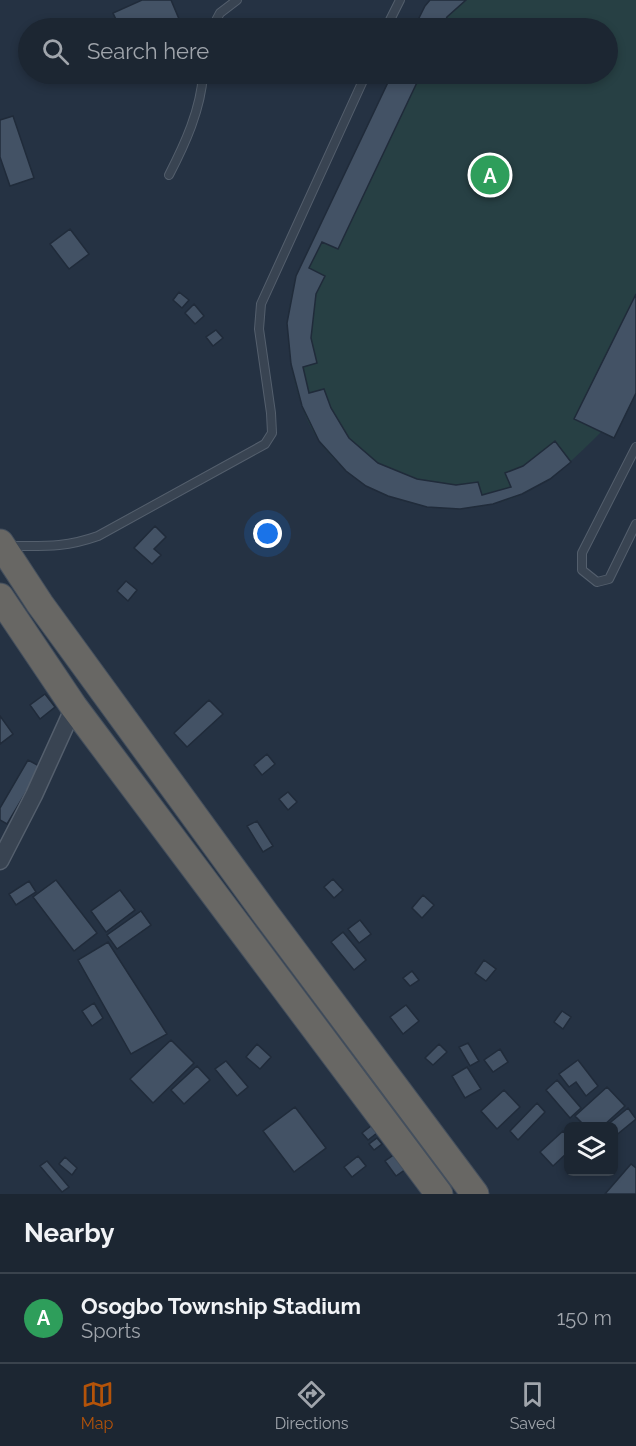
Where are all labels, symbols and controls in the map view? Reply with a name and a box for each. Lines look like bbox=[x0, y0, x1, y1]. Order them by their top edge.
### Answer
search box bbox=[18, 18, 618, 84]
icon: search bbox=[39, 35, 72, 68]
text: Search here bbox=[87, 38, 209, 64]
pin: A bbox=[470, 152, 510, 198]
your location bbox=[253, 519, 282, 548]
map controls bbox=[564, 1122, 618, 1176]
button: layers bbox=[564, 1122, 618, 1176]
text: Nearby bbox=[24, 1218, 114, 1248]
text: Osogbo Township Stadium bbox=[81, 1293, 361, 1319]
text: A bbox=[37, 1306, 50, 1330]
text: 150 m bbox=[557, 1306, 612, 1330]
text: Sports bbox=[81, 1319, 141, 1343]
tab: Map bbox=[81, 1378, 114, 1433]
tab: Directions bbox=[275, 1378, 349, 1433]
tab: Saved bbox=[510, 1378, 555, 1433]

